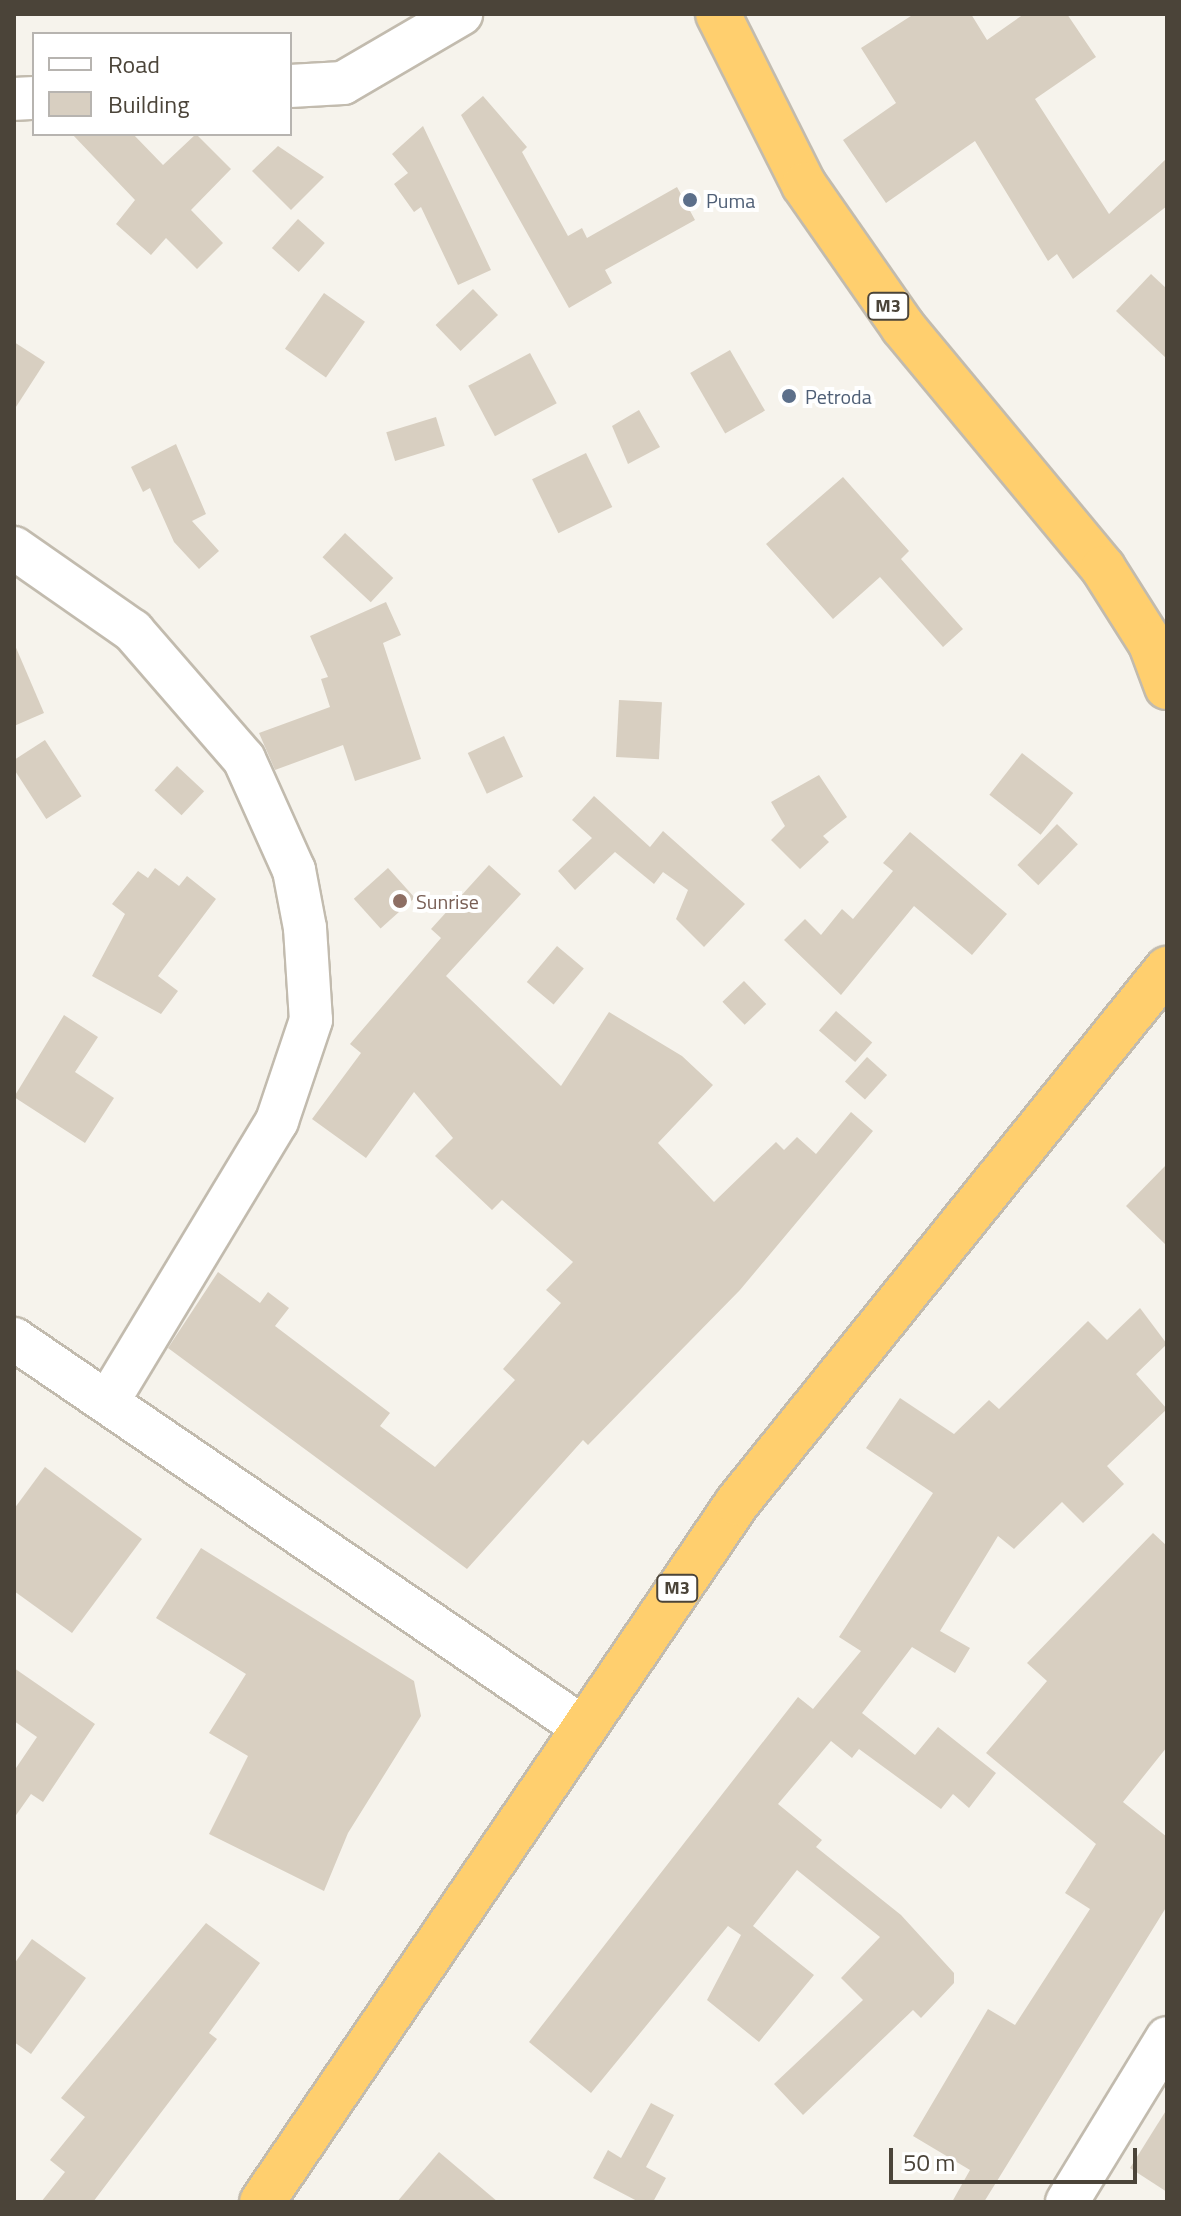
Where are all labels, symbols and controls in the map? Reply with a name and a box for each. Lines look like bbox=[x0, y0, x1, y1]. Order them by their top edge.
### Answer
legend bbox=[32, 32, 292, 136]
text: Road bbox=[108, 46, 160, 82]
text: Building bbox=[108, 86, 190, 122]
place label: Puma bbox=[706, 188, 755, 212]
marker: Puma bbox=[681, 191, 699, 209]
road number: M3 bbox=[866, 292, 910, 320]
place label: Petroda bbox=[805, 384, 872, 408]
marker: Petroda bbox=[780, 387, 798, 405]
place label: Sunrise bbox=[416, 889, 479, 913]
marker: Sunrise bbox=[391, 892, 409, 910]
road number: M3 bbox=[655, 1574, 699, 1602]
scale bar bbox=[893, 2132, 1141, 2182]
text: 50 m bbox=[903, 2144, 955, 2180]

